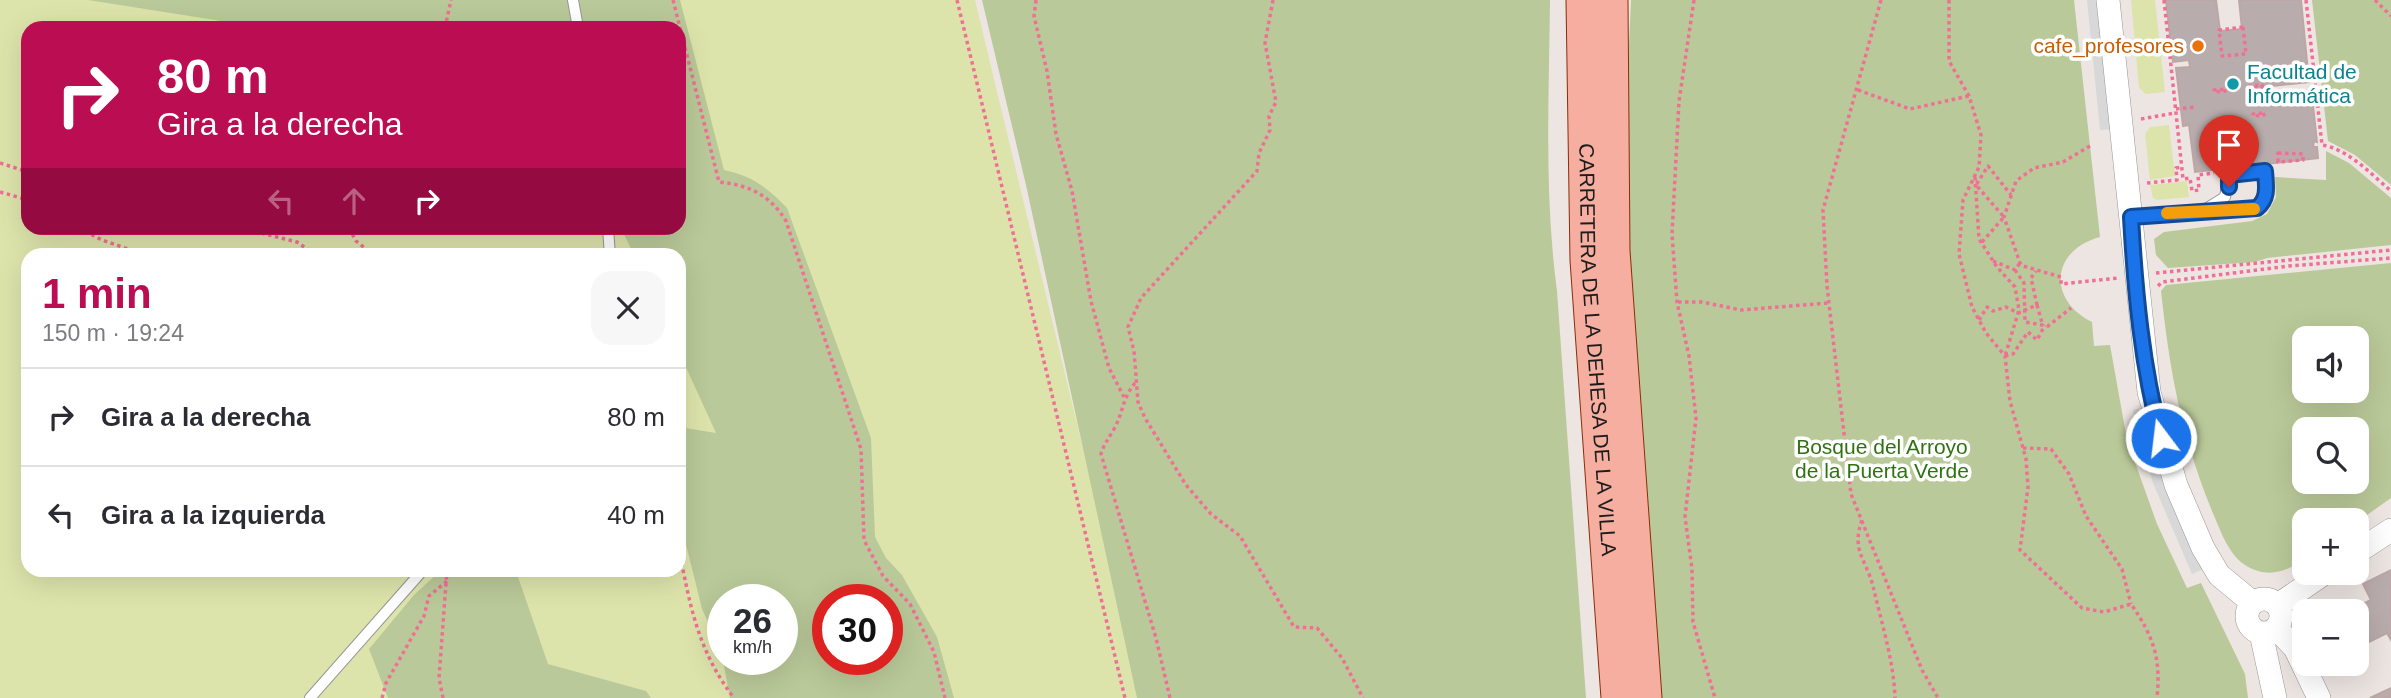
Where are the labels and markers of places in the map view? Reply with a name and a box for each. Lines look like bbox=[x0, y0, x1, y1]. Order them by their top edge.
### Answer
place label: cafe_profesores bbox=[2033, 34, 2184, 58]
marker: cafe_profesores bbox=[2190, 38, 2206, 54]
place label: Facultad de Informática bbox=[2247, 60, 2357, 107]
marker: Facultad de Informática bbox=[2225, 76, 2241, 92]
pin bbox=[2199, 115, 2259, 187]

